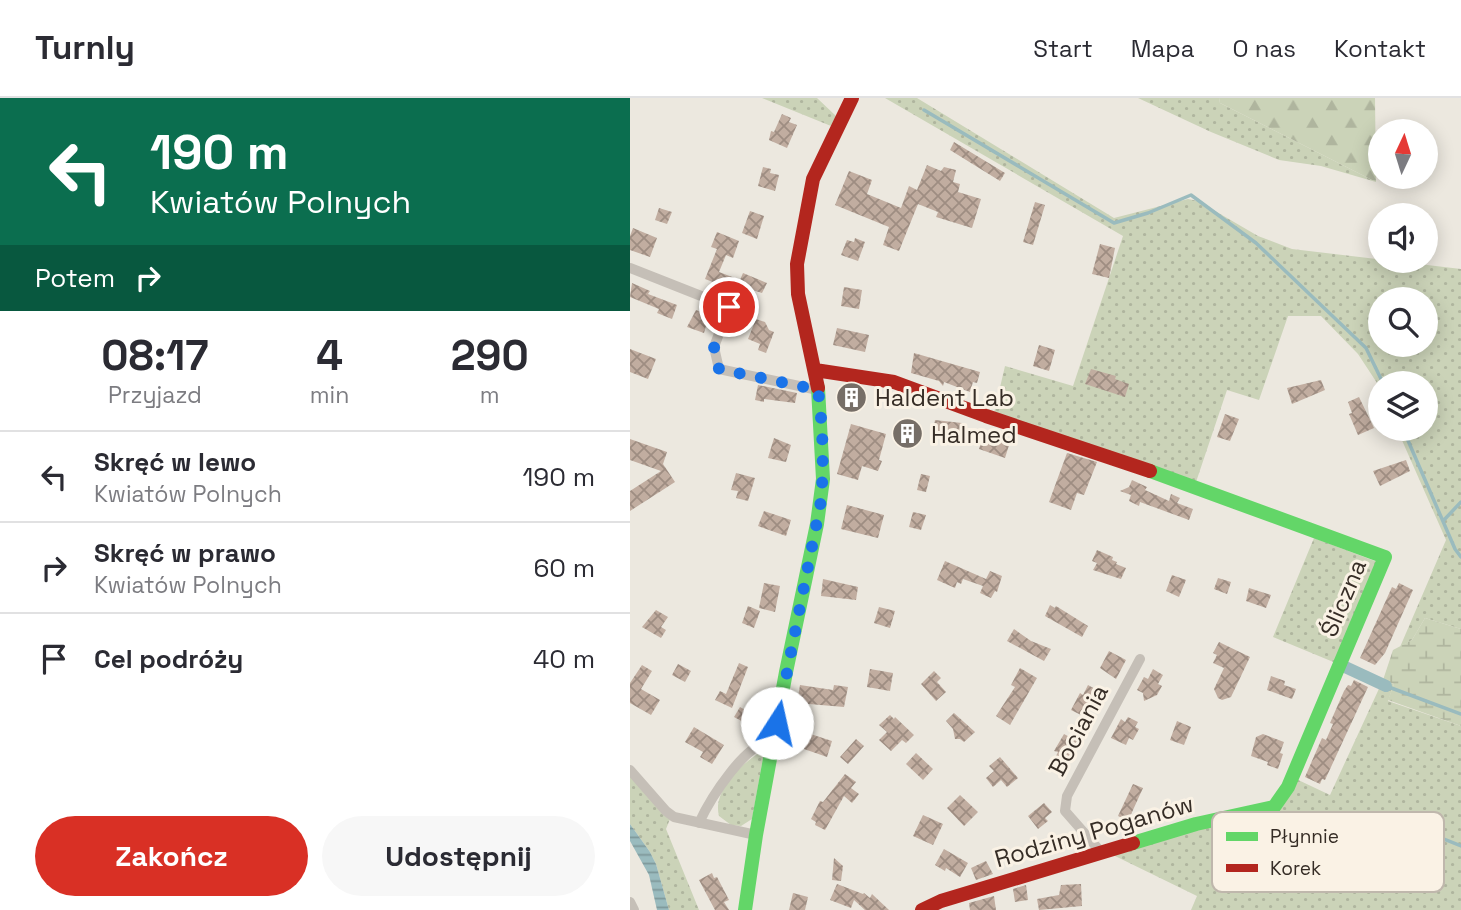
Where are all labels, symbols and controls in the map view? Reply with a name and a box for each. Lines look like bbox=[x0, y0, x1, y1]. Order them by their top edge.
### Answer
text: Turnly bbox=[35, 27, 135, 69]
text: Start bbox=[1033, 33, 1093, 64]
text: Mapa bbox=[1131, 33, 1195, 64]
text: O nas bbox=[1233, 33, 1296, 64]
text: Kontakt bbox=[1334, 33, 1426, 64]
north arrow bbox=[1368, 119, 1438, 189]
map controls bbox=[1368, 119, 1438, 441]
text: 190 m bbox=[150, 121, 288, 183]
icon: left bbox=[35, 126, 126, 217]
text: Kwiatów Polnych bbox=[150, 182, 411, 222]
button: sound bbox=[1368, 203, 1438, 273]
icon: right bbox=[129, 259, 167, 297]
text: Potem bbox=[35, 261, 115, 295]
pin bbox=[699, 277, 759, 337]
button: search bbox=[1368, 287, 1438, 357]
icon: arrive bbox=[710, 288, 748, 326]
text: 08:17 bbox=[101, 329, 209, 382]
text: 4 bbox=[316, 329, 343, 382]
text: 290 bbox=[451, 329, 529, 382]
button: layers bbox=[1368, 371, 1438, 441]
text: Przyjazd bbox=[108, 380, 202, 410]
text: min bbox=[310, 380, 349, 410]
text: m bbox=[480, 380, 500, 410]
building icon: Haldent Lab bbox=[835, 380, 869, 414]
place label: Haldent Lab bbox=[875, 382, 1014, 413]
building icon: Halmed bbox=[891, 417, 925, 451]
place label: Halmed bbox=[931, 419, 1017, 450]
text: Skręć w lewo bbox=[94, 445, 256, 479]
icon: left bbox=[35, 458, 73, 496]
text: 190 m bbox=[523, 460, 595, 494]
text: Kwiatów Polnych bbox=[94, 479, 282, 509]
text: Skręć w prawo bbox=[94, 536, 276, 570]
icon: right bbox=[35, 549, 73, 587]
text: 60 m bbox=[533, 551, 595, 585]
street label: Śliczna bbox=[1313, 554, 1373, 642]
text: Kwiatów Polnych bbox=[94, 570, 282, 600]
icon: arrive bbox=[35, 640, 73, 678]
text: Cel podróży bbox=[94, 642, 243, 676]
text: 40 m bbox=[533, 642, 595, 676]
street label: Bociania bbox=[1041, 679, 1115, 781]
position arrow bbox=[740, 686, 814, 760]
street label: Rodziny Poganów bbox=[991, 788, 1197, 874]
legend bbox=[1212, 812, 1444, 892]
button: Zakończ bbox=[35, 816, 308, 896]
button: Udostępnij bbox=[322, 816, 595, 896]
text: Płynnie bbox=[1270, 824, 1339, 849]
text: Korek bbox=[1270, 856, 1321, 881]

